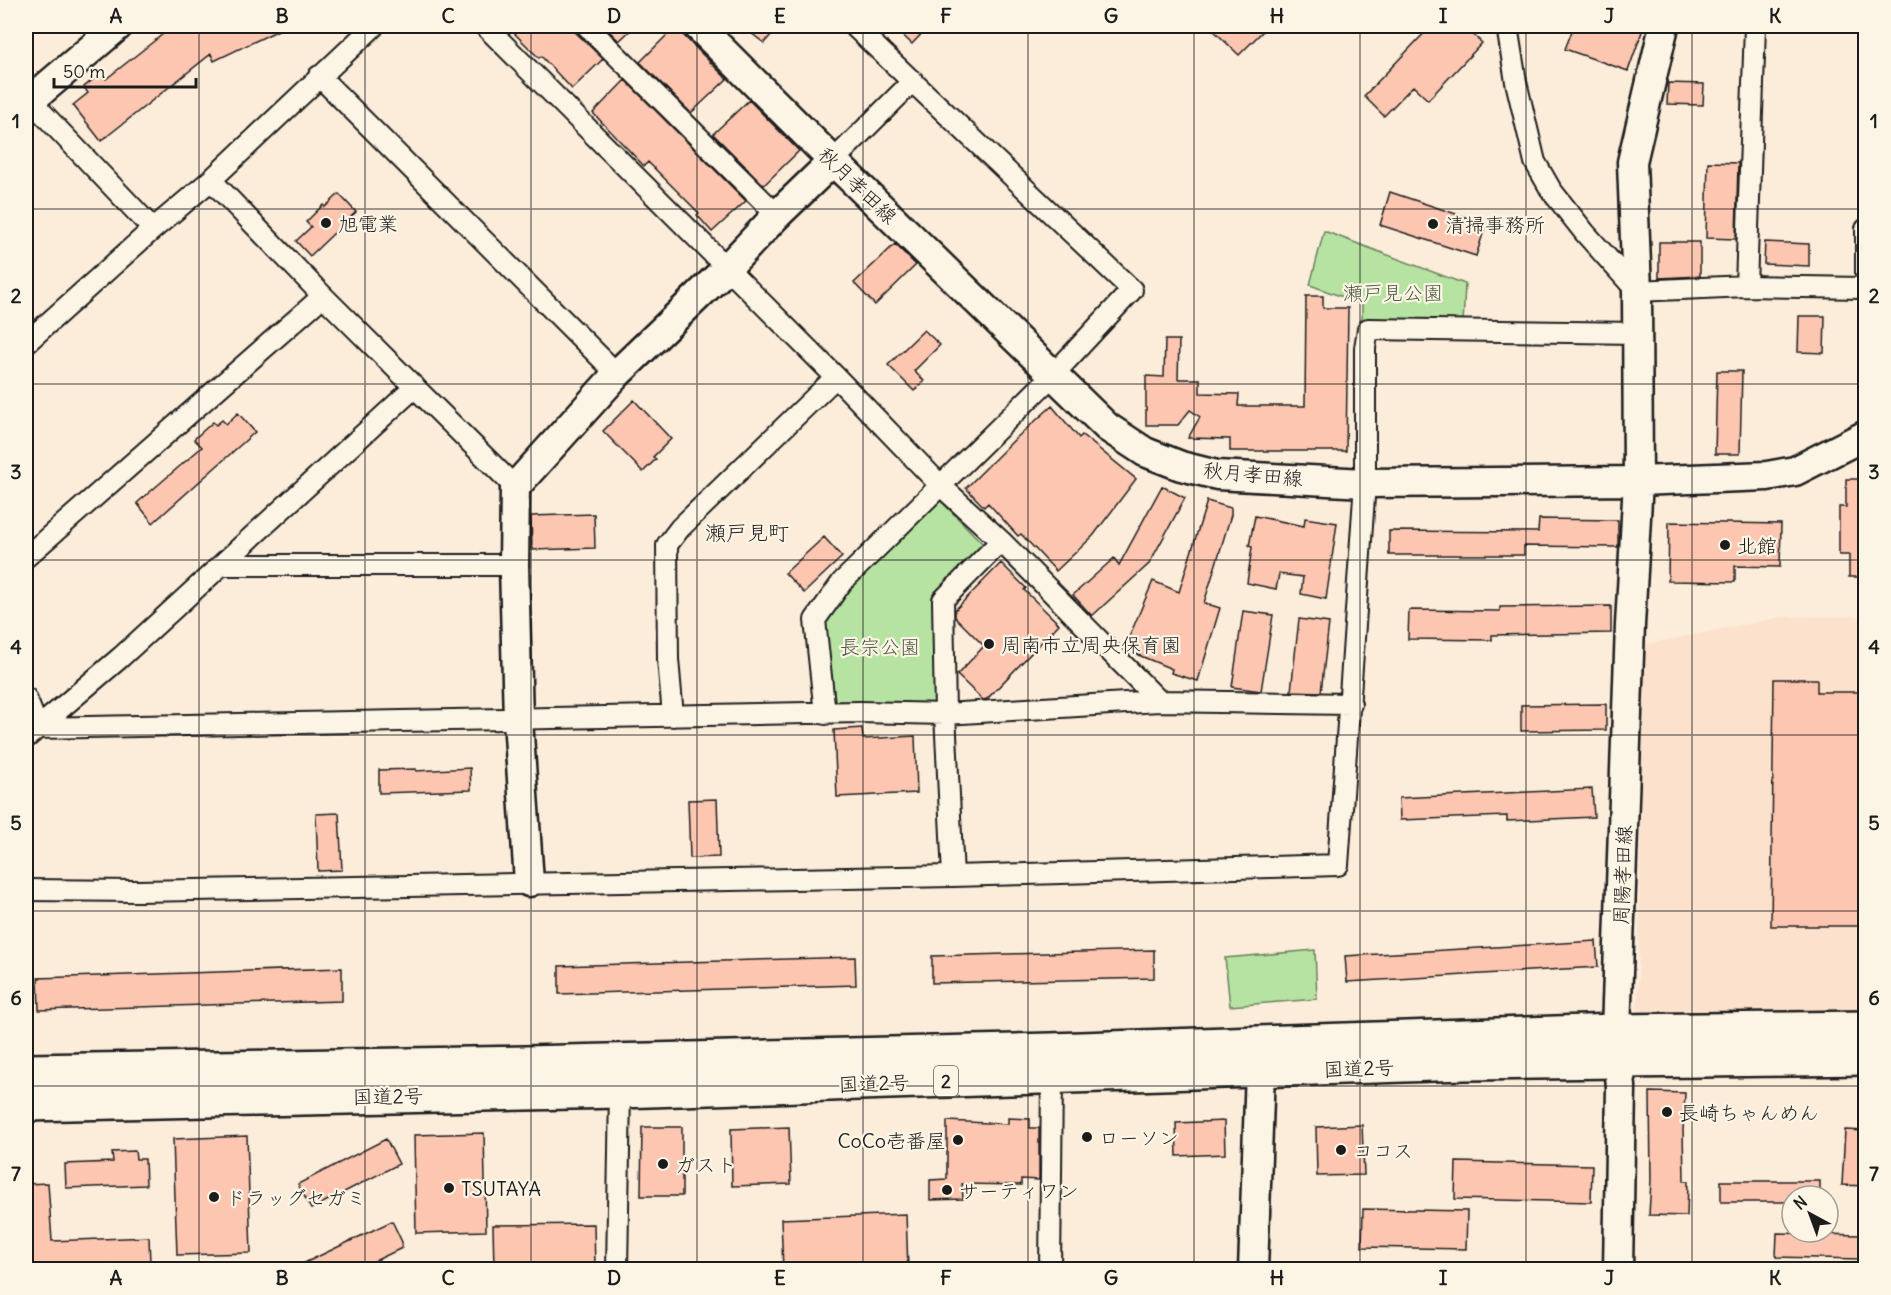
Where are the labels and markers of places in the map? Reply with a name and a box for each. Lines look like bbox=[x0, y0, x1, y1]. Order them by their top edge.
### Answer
place label: 旭電業 bbox=[338, 211, 398, 236]
place label: 清掃事務所 bbox=[1445, 212, 1545, 237]
marker: 旭電業 bbox=[319, 216, 333, 230]
marker: 清掃事務所 bbox=[1426, 217, 1440, 231]
place label: 北館 bbox=[1737, 533, 1777, 558]
marker: 北館 bbox=[1718, 538, 1732, 552]
place label: 周南市立周央保育園 bbox=[1001, 632, 1181, 657]
marker: 周南市立周央保育園 bbox=[982, 637, 996, 651]
place label: 長崎ちゃんめん bbox=[1679, 1100, 1819, 1125]
marker: 長崎ちゃんめん bbox=[1660, 1105, 1674, 1119]
place label: ローソン bbox=[1099, 1125, 1179, 1150]
place label: CoCo壱番屋 bbox=[838, 1128, 946, 1153]
marker: ローソン bbox=[1080, 1130, 1094, 1144]
marker: CoCo壱番屋 bbox=[951, 1133, 965, 1147]
place label: ココス bbox=[1353, 1138, 1413, 1163]
marker: ココス bbox=[1334, 1143, 1348, 1157]
place label: ガスト bbox=[675, 1152, 737, 1177]
marker: ガスト bbox=[656, 1157, 670, 1171]
place label: TSUTAYA bbox=[461, 1176, 541, 1201]
place label: サーティワン bbox=[959, 1178, 1079, 1203]
marker: TSUTAYA bbox=[442, 1181, 456, 1195]
marker: サーティワン bbox=[940, 1183, 954, 1197]
place label: ドラッグセガミ bbox=[226, 1185, 366, 1210]
marker: ドラッグセガミ bbox=[207, 1190, 221, 1204]

